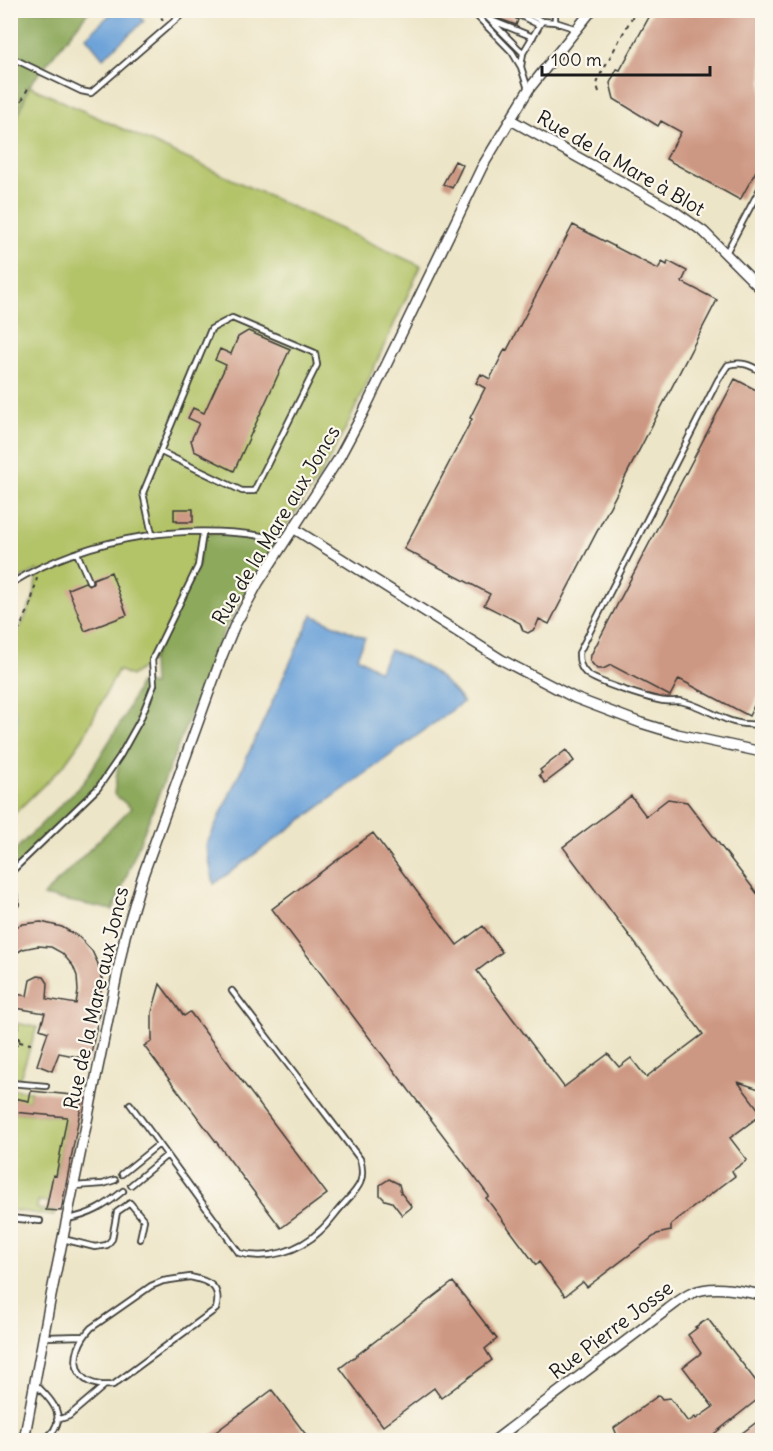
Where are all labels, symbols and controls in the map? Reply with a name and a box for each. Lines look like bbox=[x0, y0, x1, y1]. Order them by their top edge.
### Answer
scale bar bbox=[542, 39, 710, 77]
text: 100 m bbox=[551, 48, 602, 71]
street label: Rue de la Mare à Blot bbox=[533, 104, 710, 221]
street label: Rue de la Mare aux Joncs bbox=[206, 421, 345, 629]
street label: Rue de la Mare aux Joncs bbox=[58, 884, 133, 1112]
street label: Rue Pierre Josse bbox=[544, 1275, 678, 1384]

